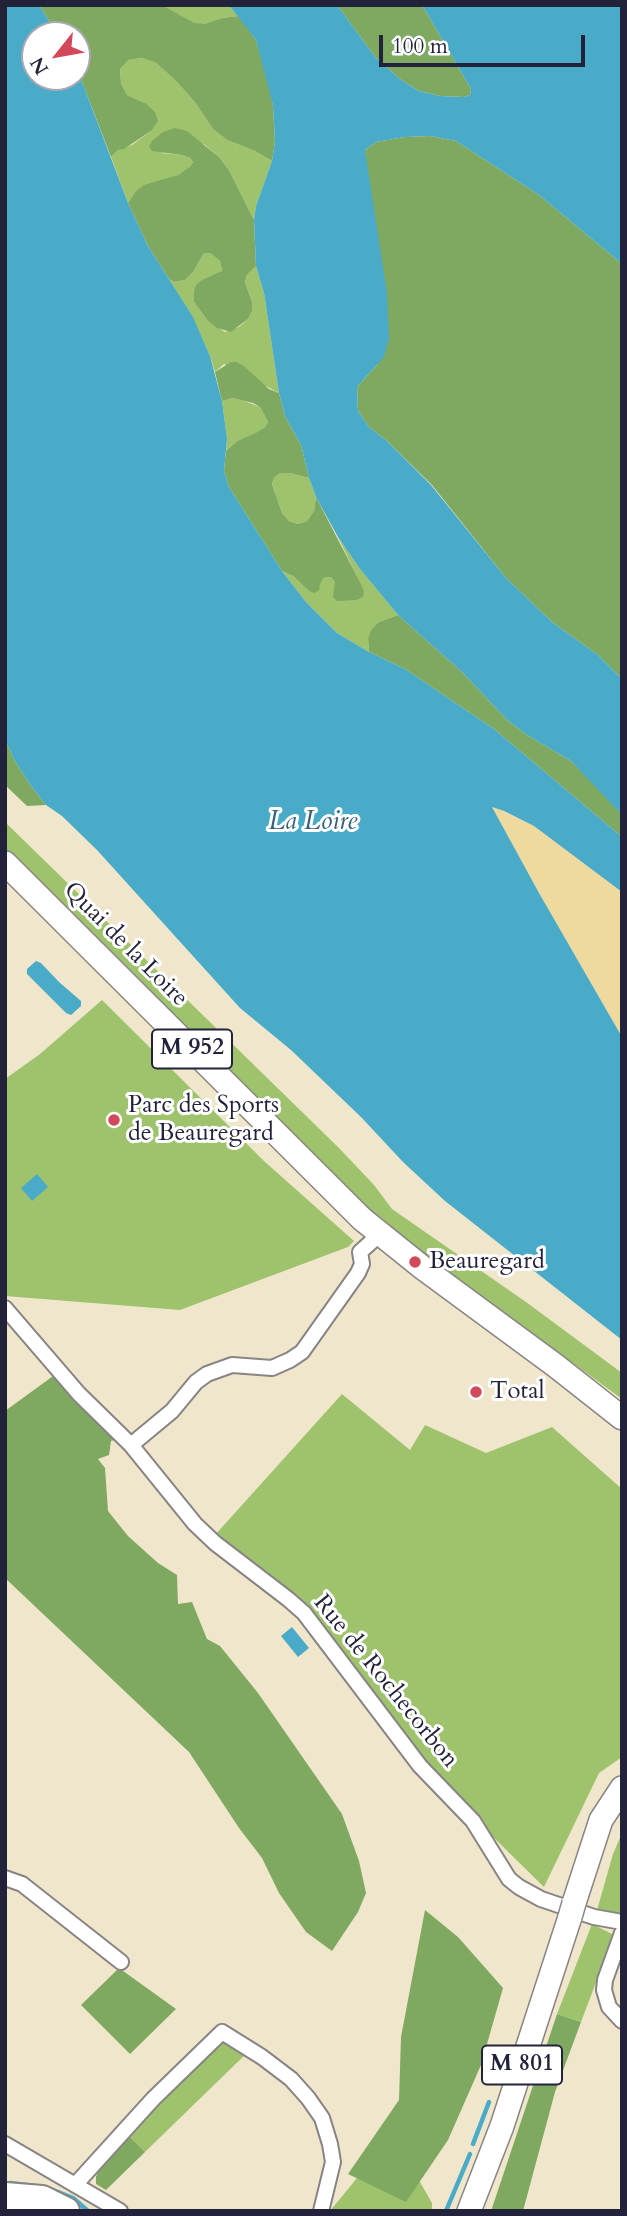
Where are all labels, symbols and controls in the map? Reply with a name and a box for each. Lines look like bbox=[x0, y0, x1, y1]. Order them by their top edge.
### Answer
north arrow bbox=[21, 21, 91, 91]
scale bar bbox=[382, 21, 588, 65]
text: 100 m bbox=[392, 32, 448, 61]
text: N bbox=[24, 52, 55, 80]
water label: La Loire bbox=[269, 807, 357, 839]
street label: Quai de la Loire bbox=[57, 877, 193, 1013]
road number: M 952 bbox=[152, 1030, 232, 1068]
place label: Parc des Sports de Beauregard bbox=[128, 1092, 279, 1148]
marker: Parc des Sports de Beauregard bbox=[106, 1112, 122, 1128]
place label: Beauregard bbox=[429, 1248, 545, 1276]
marker: Beauregard bbox=[407, 1254, 423, 1270]
place label: Total bbox=[490, 1378, 545, 1406]
marker: Total bbox=[468, 1384, 484, 1400]
street label: Rue de Rochecorbon bbox=[306, 1590, 464, 1774]
road number: M 801 bbox=[482, 2046, 562, 2084]

